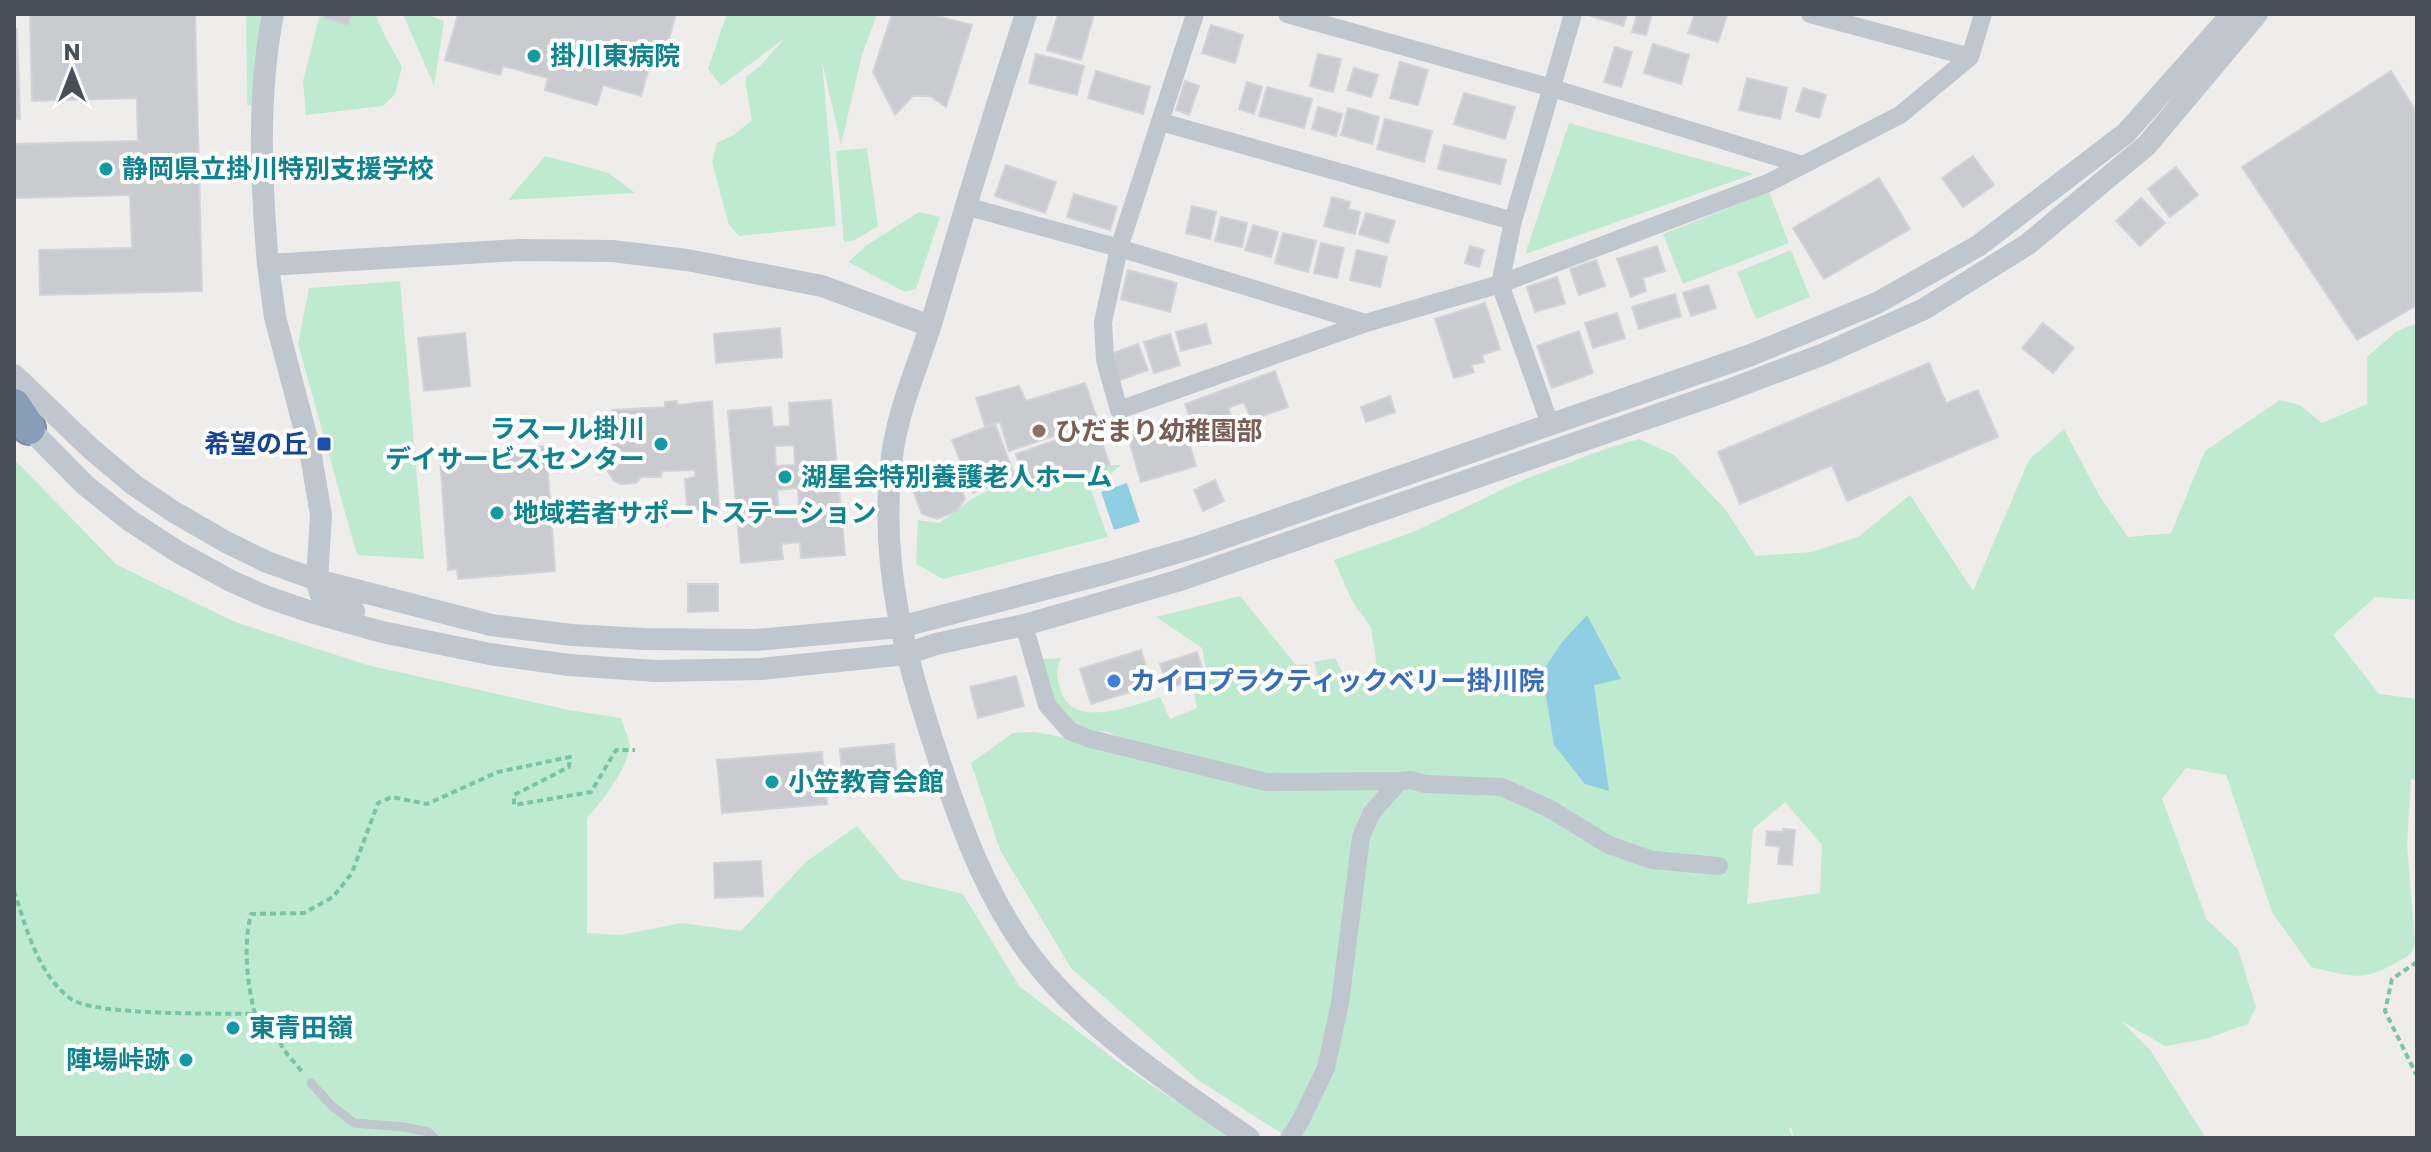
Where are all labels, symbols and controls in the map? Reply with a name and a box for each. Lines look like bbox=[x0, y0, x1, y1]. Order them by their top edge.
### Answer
north arrow bbox=[32, 32, 112, 112]
text: N bbox=[64, 37, 80, 68]
place label: 掛川東病院 bbox=[550, 38, 680, 74]
marker: 掛川東病院 bbox=[525, 47, 543, 65]
place label: 静岡県立掛川特別支援学校 bbox=[122, 151, 434, 187]
marker: 静岡県立掛川特別支援学校 bbox=[97, 160, 115, 178]
place label: ラスール掛川 デイサービスセンター bbox=[385, 411, 645, 477]
place label: ひだまり幼稚園部 bbox=[1055, 413, 1262, 449]
marker: ひだまり幼稚園部 bbox=[1030, 422, 1048, 440]
place label: 希望の丘 bbox=[204, 426, 308, 462]
marker: 希望の丘 bbox=[315, 435, 333, 453]
marker: ラスール掛川 デイサービスセンター bbox=[652, 435, 670, 453]
place label: 湖星会特別養護老人ホーム bbox=[801, 459, 1112, 495]
marker: 湖星会特別養護老人ホーム bbox=[776, 468, 794, 486]
place label: 地域若者サポートステーション bbox=[513, 495, 876, 531]
marker: 地域若者サポートステーション bbox=[488, 504, 506, 522]
place label: カイロプラクティックベリー掛川院 bbox=[1130, 663, 1544, 699]
marker: カイロプラクティックベリー掛川院 bbox=[1105, 672, 1123, 690]
place label: 小笠教育会館 bbox=[788, 764, 944, 800]
marker: 小笠教育会館 bbox=[763, 773, 781, 791]
place label: 東青田嶺 bbox=[249, 1010, 353, 1046]
marker: 東青田嶺 bbox=[224, 1019, 242, 1037]
place label: 陣場峠跡 bbox=[66, 1042, 170, 1078]
marker: 陣場峠跡 bbox=[177, 1051, 195, 1069]

